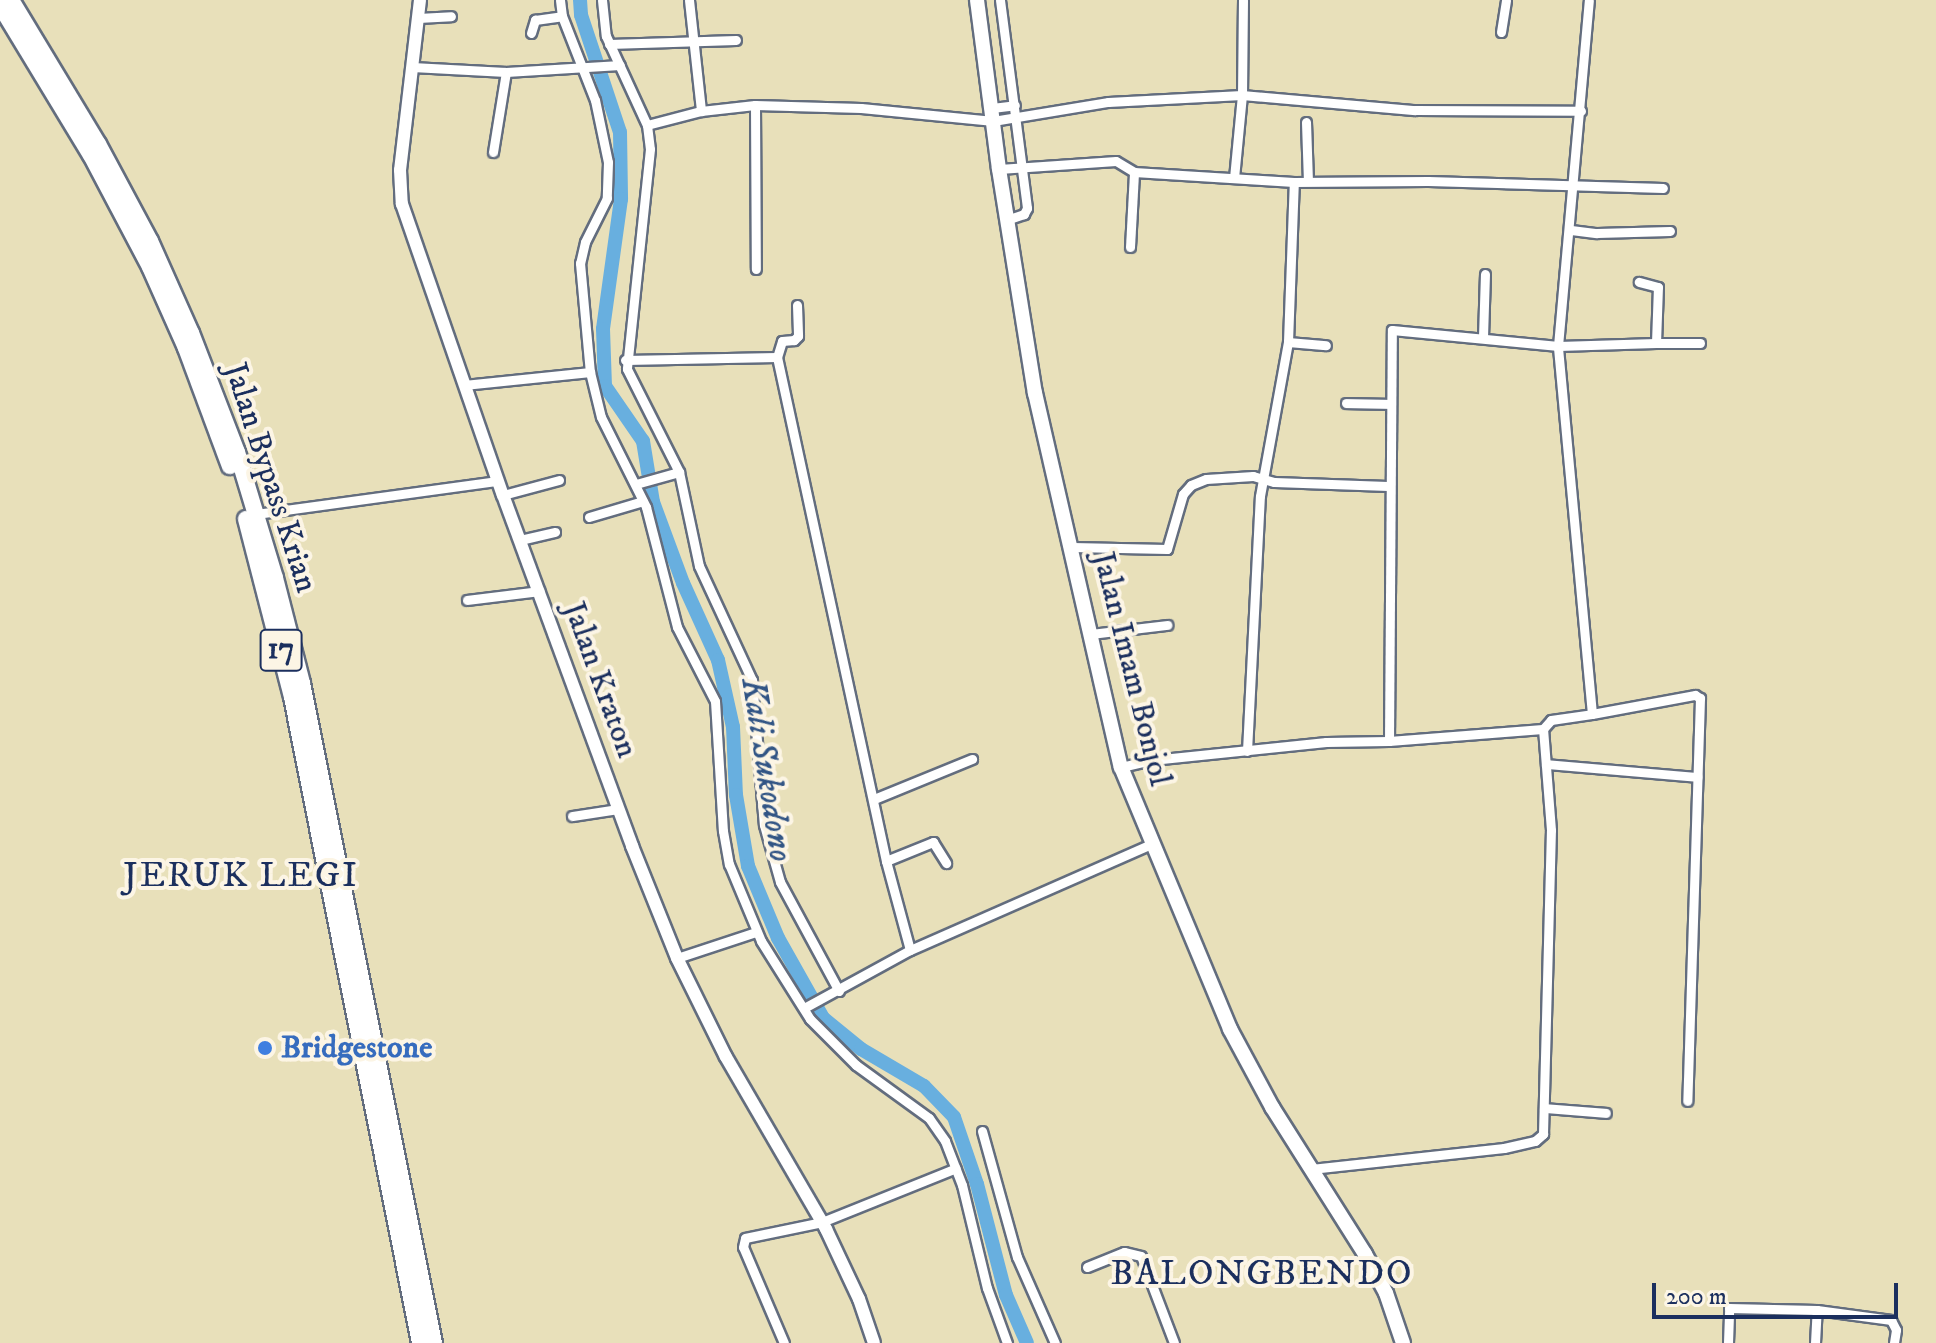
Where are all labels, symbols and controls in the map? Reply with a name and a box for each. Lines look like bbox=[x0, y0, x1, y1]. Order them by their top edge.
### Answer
street label: Jalan Bypass Krian bbox=[215, 359, 325, 597]
street label: Jalan Imam Bonjol bbox=[1083, 548, 1179, 790]
street label: Jalan Kraton bbox=[554, 597, 646, 763]
road number: 17 bbox=[259, 624, 303, 676]
water label: Kali Sukodono bbox=[731, 675, 801, 865]
district label: JERUK LEGI bbox=[123, 854, 359, 898]
place label: Bridgestone bbox=[281, 1029, 432, 1067]
marker: Bridgestone bbox=[256, 1039, 274, 1057]
district label: BALONGBENDO bbox=[1110, 1252, 1414, 1296]
scale bar bbox=[1656, 1267, 1902, 1317]
text: 200 m bbox=[1666, 1282, 1727, 1312]

